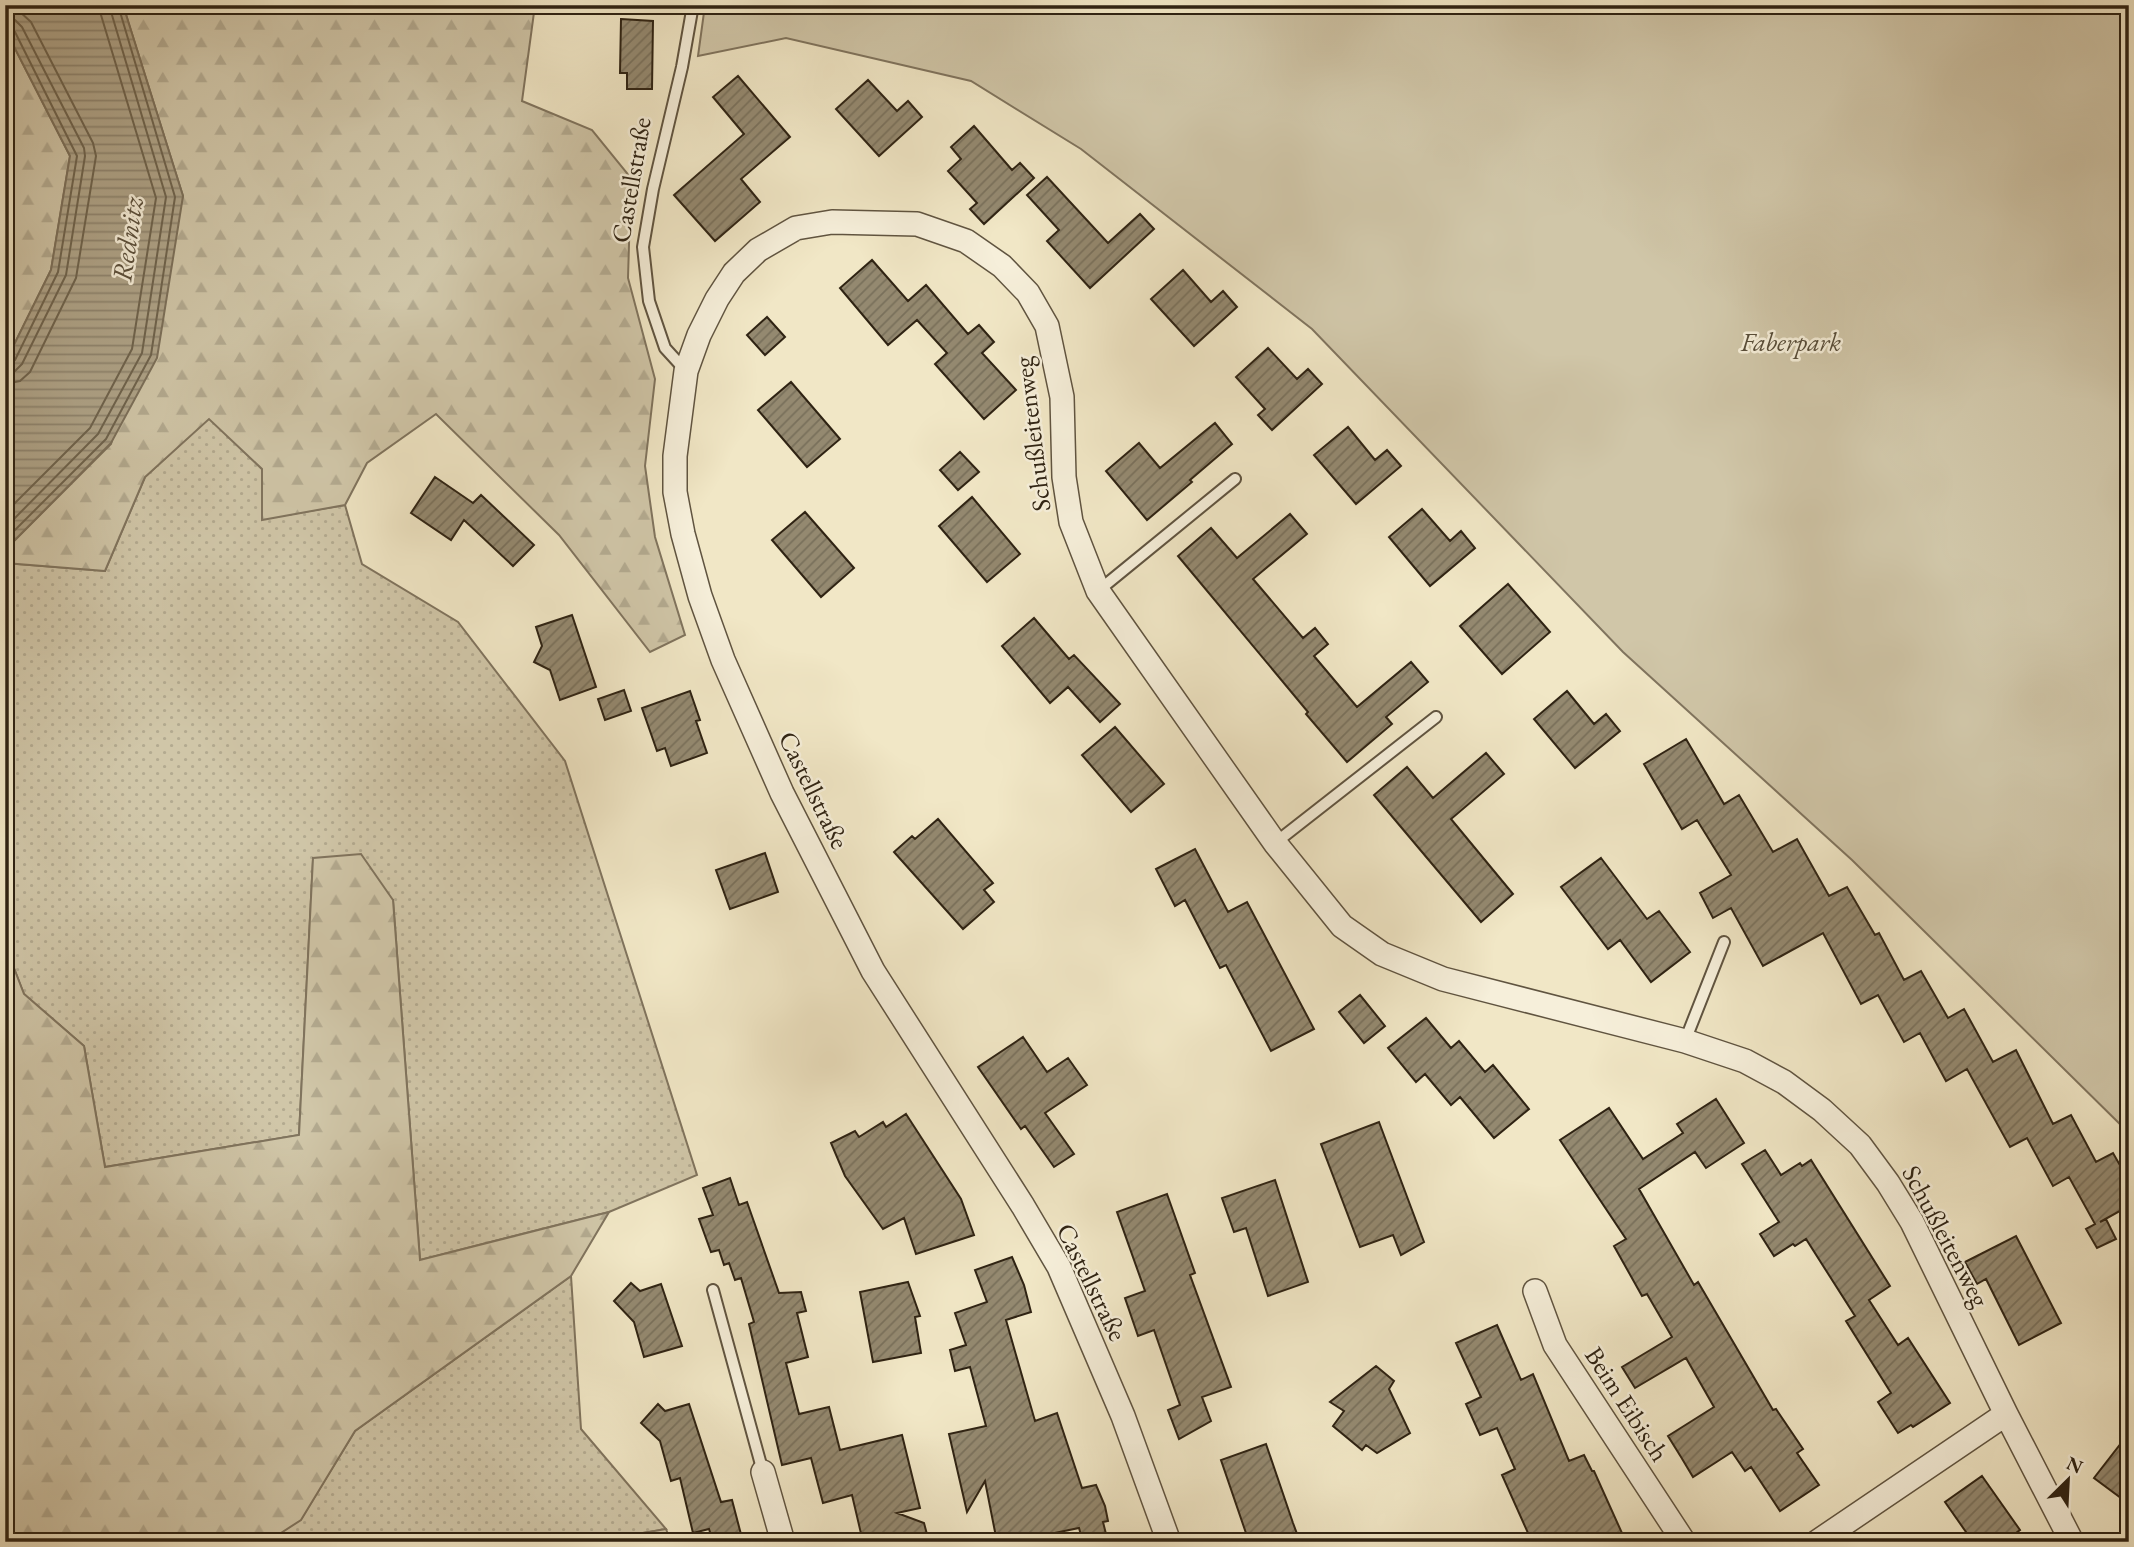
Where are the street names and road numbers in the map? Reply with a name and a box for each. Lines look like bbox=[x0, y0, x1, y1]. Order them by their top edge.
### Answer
street label: Castellstraße bbox=[603, 115, 659, 245]
street label: Schußleitenweg bbox=[1006, 354, 1058, 513]
street label: Castellstraße bbox=[771, 726, 857, 854]
street label: Schußleitenweg bbox=[1894, 1159, 1998, 1313]
street label: Castellstraße bbox=[1049, 1218, 1135, 1346]
street label: Beim Eibisch bbox=[1577, 1340, 1677, 1468]

